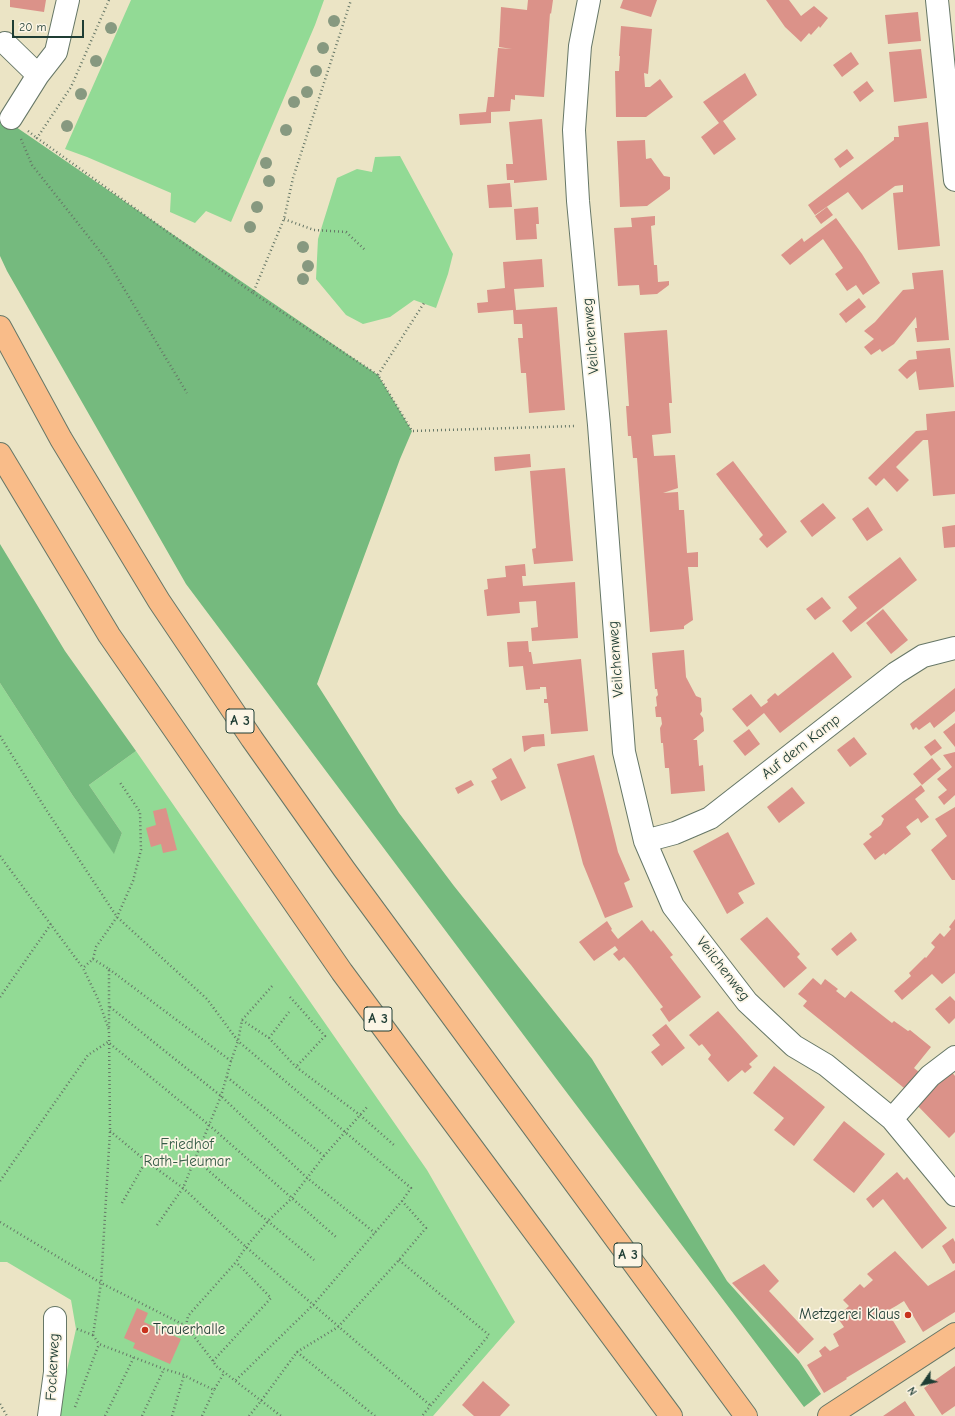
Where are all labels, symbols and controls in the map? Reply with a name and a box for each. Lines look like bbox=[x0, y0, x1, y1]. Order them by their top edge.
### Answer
scale bar bbox=[14, 12, 86, 38]
text: 20 m bbox=[19, 20, 47, 34]
street label: Veilchenweg bbox=[579, 297, 603, 375]
street label: Veilchenweg bbox=[604, 620, 628, 698]
road number: A 3 bbox=[226, 709, 254, 733]
street label: Auf dem Kamp bbox=[758, 711, 844, 783]
street label: Veilchenweg bbox=[692, 933, 754, 1005]
road number: A 3 bbox=[364, 1007, 392, 1031]
park label: Friedhof Rath-Heumar bbox=[144, 1136, 230, 1171]
road number: A 3 bbox=[614, 1243, 642, 1267]
place label: Metzgerei Klaus bbox=[799, 1306, 900, 1324]
marker: Metzgerei Klaus bbox=[903, 1310, 913, 1320]
place label: Trauerhalle bbox=[153, 1321, 225, 1339]
marker: Trauerhalle bbox=[140, 1325, 150, 1335]
street label: Fockerweg bbox=[42, 1333, 64, 1401]
north arrow bbox=[903, 1364, 943, 1404]
text: N bbox=[905, 1384, 920, 1398]

